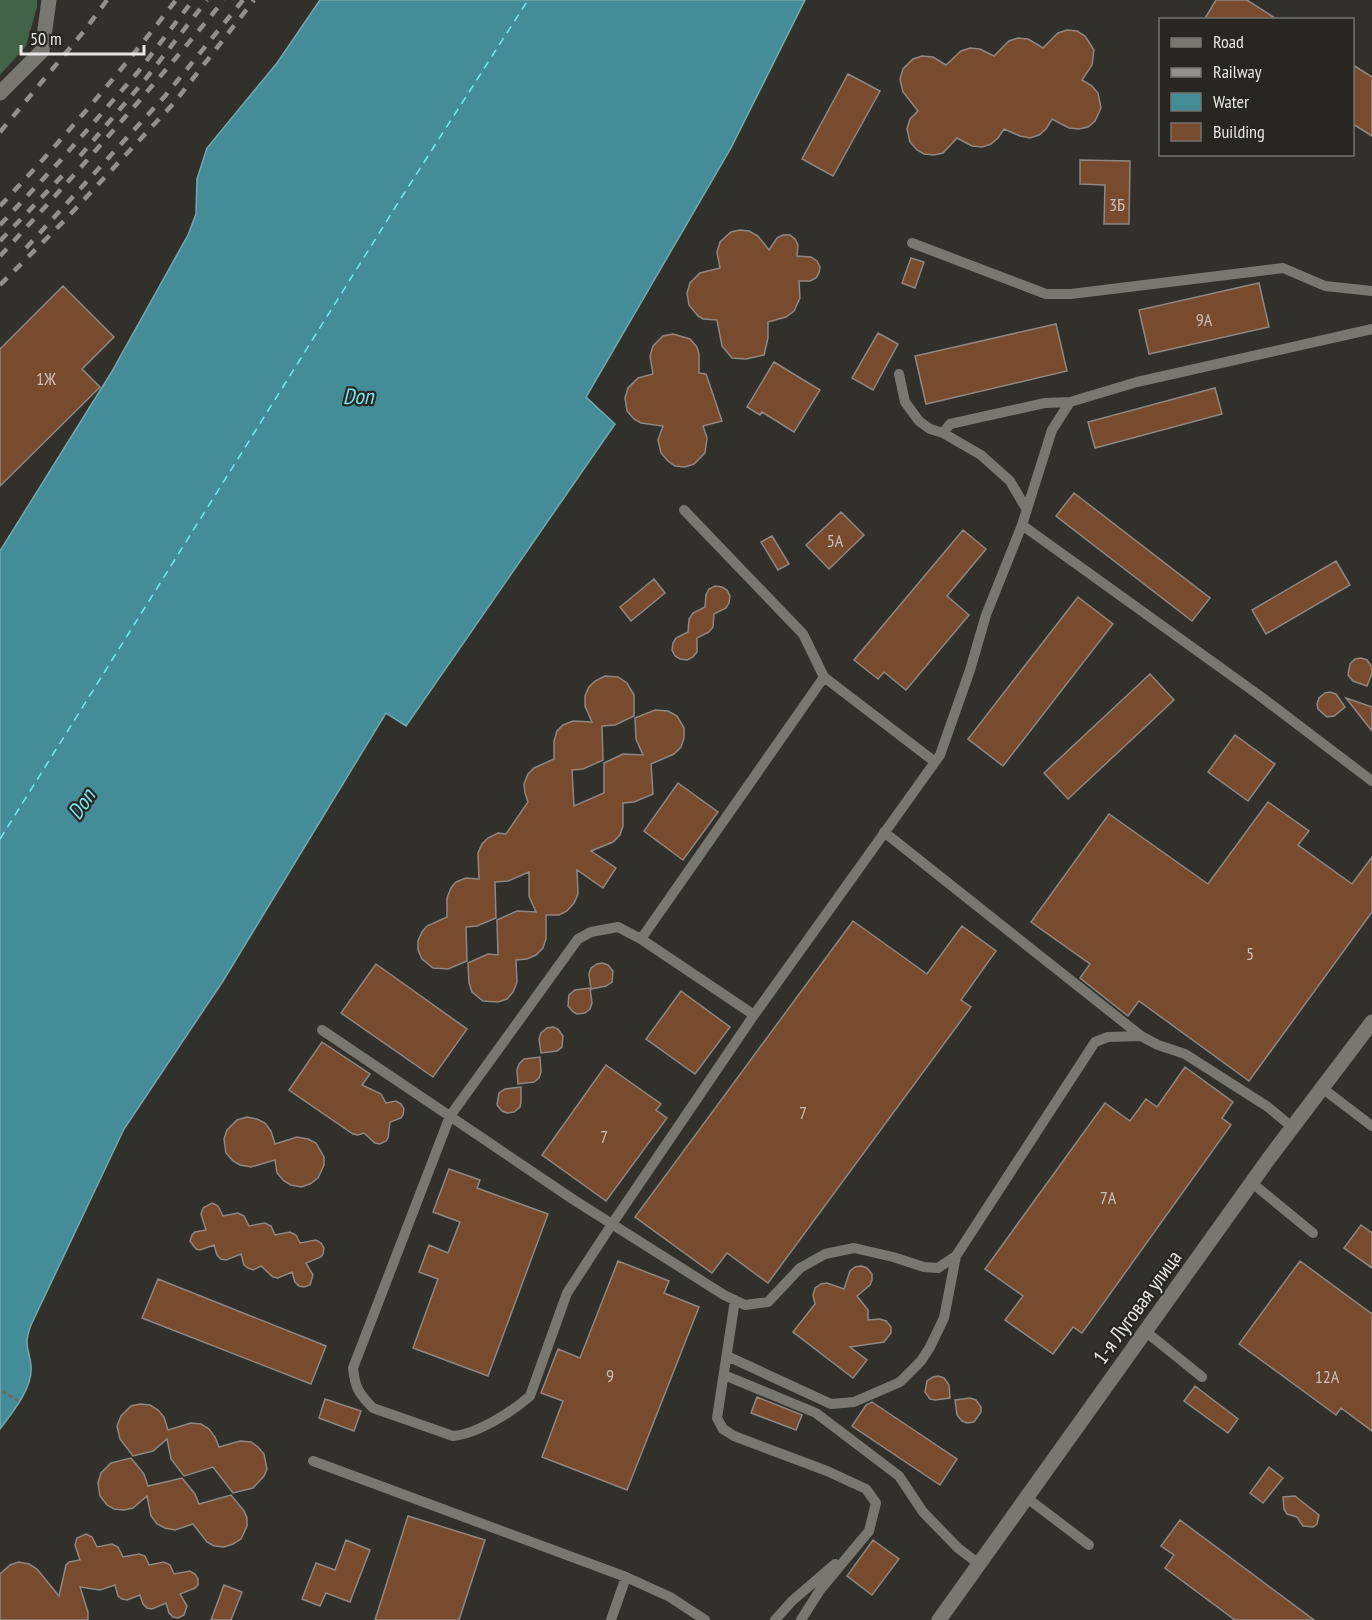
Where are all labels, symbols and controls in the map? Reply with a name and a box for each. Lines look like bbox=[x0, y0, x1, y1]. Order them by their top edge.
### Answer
scale bar bbox=[21, 18, 144, 56]
legend bbox=[1159, 18, 1354, 156]
text: 50 m bbox=[30, 27, 62, 50]
text: Road bbox=[1213, 30, 1244, 53]
text: Railway bbox=[1213, 60, 1262, 83]
text: Water bbox=[1213, 90, 1249, 113]
text: Building bbox=[1213, 120, 1265, 143]
house number: 3Б bbox=[1109, 193, 1125, 216]
house number: 9А bbox=[1196, 308, 1213, 331]
house number: 1Ж bbox=[36, 367, 56, 390]
water label: Don bbox=[343, 382, 375, 410]
house number: 5А bbox=[827, 529, 844, 552]
water label: Don bbox=[61, 782, 102, 825]
house number: 5 bbox=[1246, 942, 1254, 965]
house number: 7 bbox=[799, 1101, 807, 1124]
house number: 7 bbox=[600, 1125, 608, 1148]
house number: 7А bbox=[1100, 1186, 1117, 1209]
street label: 1-я Луговая улица bbox=[1087, 1245, 1187, 1369]
house number: 9 bbox=[606, 1364, 614, 1387]
house number: 12А bbox=[1315, 1365, 1340, 1388]

